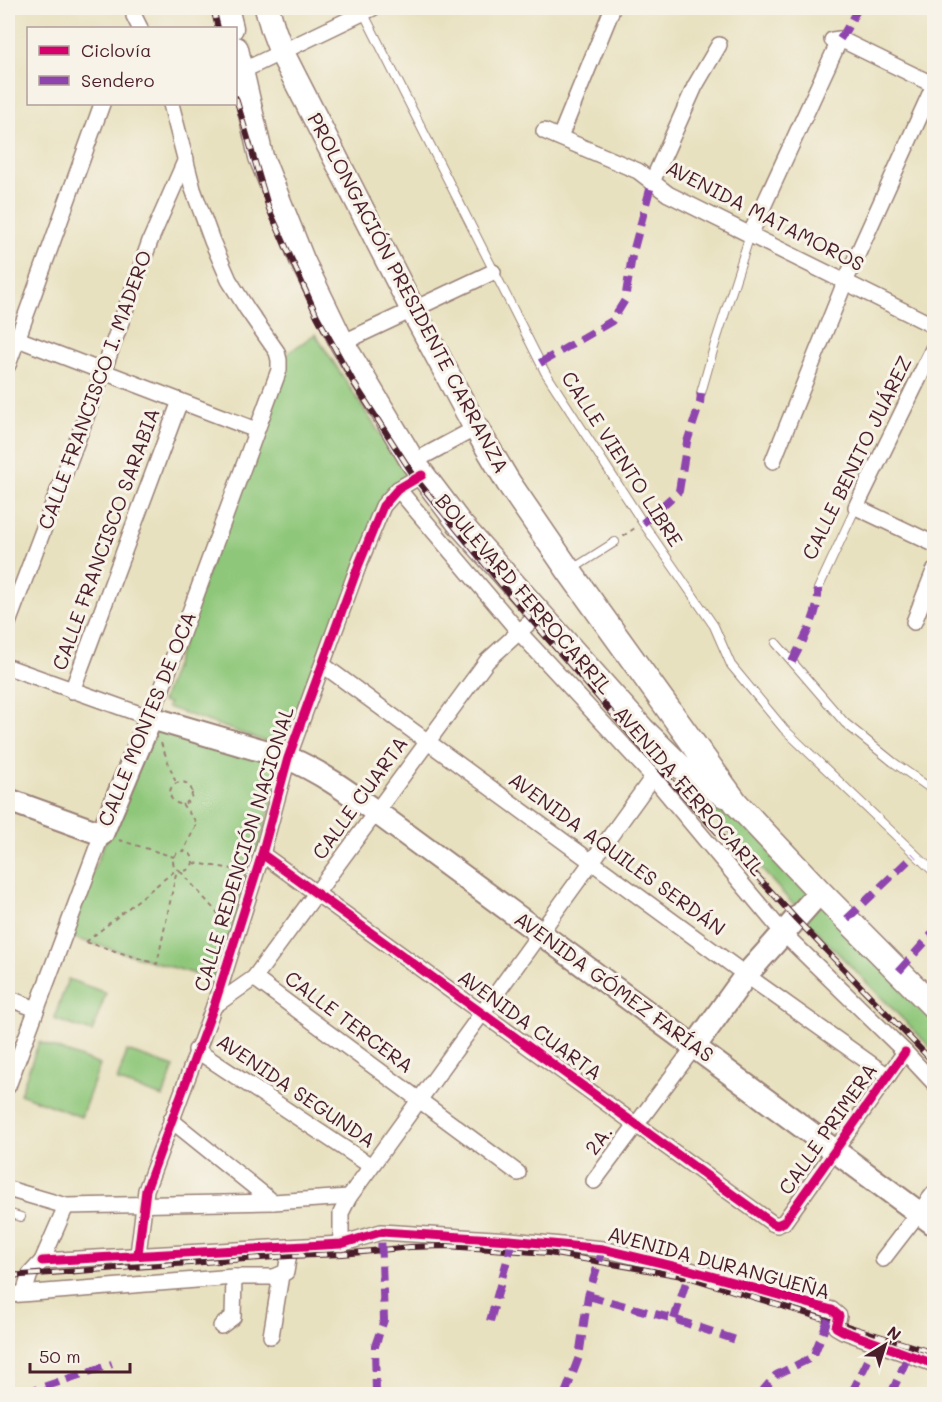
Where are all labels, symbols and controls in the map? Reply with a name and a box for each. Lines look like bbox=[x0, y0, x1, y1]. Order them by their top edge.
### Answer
legend bbox=[27, 27, 237, 105]
text: Ciclovía bbox=[81, 38, 152, 62]
text: Sendero bbox=[81, 68, 155, 92]
street label: PROLONGACIÓN PRESIDENTE CARRANZA bbox=[302, 108, 515, 477]
street label: AVENIDA MATAMOROS bbox=[662, 154, 869, 276]
street label: CALLE FRANCISCO I. MADERO bbox=[31, 247, 157, 533]
street label: CALLE BENITO JUÁREZ bbox=[795, 351, 917, 564]
street label: CALLE VIENTO LIBRE bbox=[556, 366, 689, 551]
street label: CALLE FRANCISCO SARABIA bbox=[45, 404, 165, 673]
street label: BOULEVARD FERROCARRIL bbox=[431, 488, 619, 699]
street label: CALLE MONTES DE OCA bbox=[91, 607, 201, 830]
street label: AVENIDA FERROCARIL bbox=[609, 700, 771, 881]
street label: CALLE REDENCIÓN NACIONAL bbox=[187, 703, 299, 994]
street label: CALLE CUARTA bbox=[306, 731, 413, 864]
street label: AVENIDA AQUILES SERDÁN bbox=[504, 766, 731, 941]
street label: AVENIDA GÓMEZ FARÍAS bbox=[510, 905, 719, 1067]
street label: AVENIDA CUARTA bbox=[453, 963, 608, 1085]
street label: CALLE TERCERA bbox=[280, 964, 419, 1078]
street label: AVENIDA SEGUNDA bbox=[212, 1027, 381, 1153]
street label: CALLE PRIMERA bbox=[772, 1058, 882, 1199]
street label: 2A. bbox=[579, 1119, 618, 1160]
street label: AVENIDA DURANGUEÑA bbox=[605, 1220, 833, 1304]
north arrow bbox=[855, 1315, 915, 1375]
text: N bbox=[883, 1321, 906, 1345]
scale bar bbox=[30, 1336, 130, 1374]
text: 50 m bbox=[39, 1344, 81, 1368]

